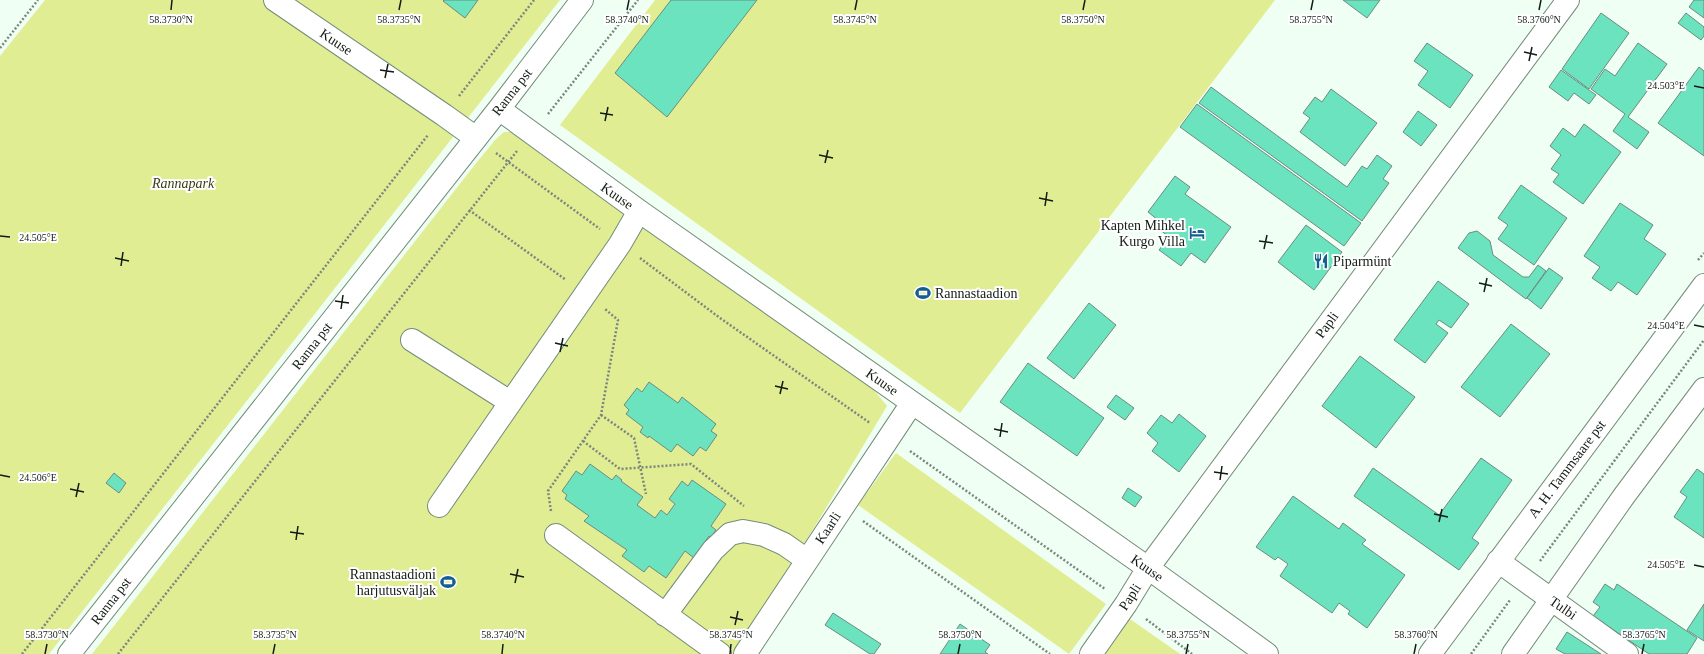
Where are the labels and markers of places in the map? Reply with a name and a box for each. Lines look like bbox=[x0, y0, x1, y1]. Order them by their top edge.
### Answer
place label: Kapten Mihkel Kurgo Villa bbox=[1101, 218, 1186, 249]
hotel icon: Kapten Mihkel Kurgo Villa bbox=[1188, 224, 1206, 242]
restaurant icon: Piparmünt bbox=[1312, 252, 1330, 270]
place label: Piparmünt bbox=[1333, 254, 1391, 269]
sports icon: Rannastaadion bbox=[914, 284, 932, 302]
place label: Rannastaadion bbox=[935, 286, 1017, 301]
place label: Rannastaadioni harjutusväljak bbox=[350, 567, 436, 598]
sports icon: Rannastaadioni harjutusväljak bbox=[439, 573, 457, 591]

